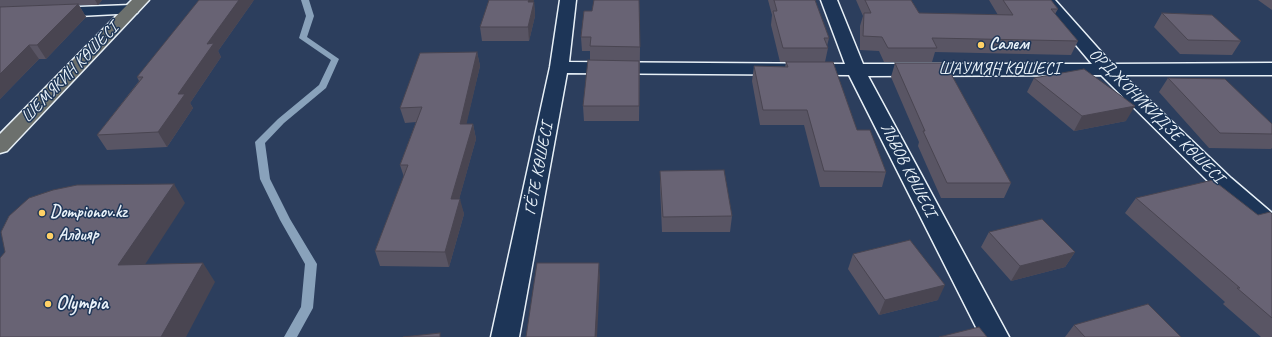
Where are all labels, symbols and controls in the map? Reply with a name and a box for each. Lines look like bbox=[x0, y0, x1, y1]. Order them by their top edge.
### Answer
street label: ШЕМЯКИН КӨШЕСІ bbox=[17, 19, 123, 127]
place label: Салем bbox=[989, 35, 1029, 55]
marker: Салем bbox=[976, 40, 986, 50]
street label: ОРДЖОНИКИДЗЕ КӨШЕСІ bbox=[1084, 44, 1228, 188]
street label: ШАУМЯН КӨШЕСІ bbox=[938, 60, 1060, 80]
street label: ЛЬВОВ КӨШЕСІ bbox=[876, 120, 940, 220]
street label: ГЁТЕ КӨШЕСІ bbox=[520, 121, 558, 217]
place label: Dompionov.kz bbox=[50, 203, 127, 223]
marker: Dompionov.kz bbox=[37, 208, 47, 218]
place label: Алдияр bbox=[58, 226, 99, 246]
marker: Алдияр bbox=[45, 231, 55, 241]
place label: Olympia bbox=[56, 292, 108, 316]
marker: Olympia bbox=[43, 299, 53, 309]

